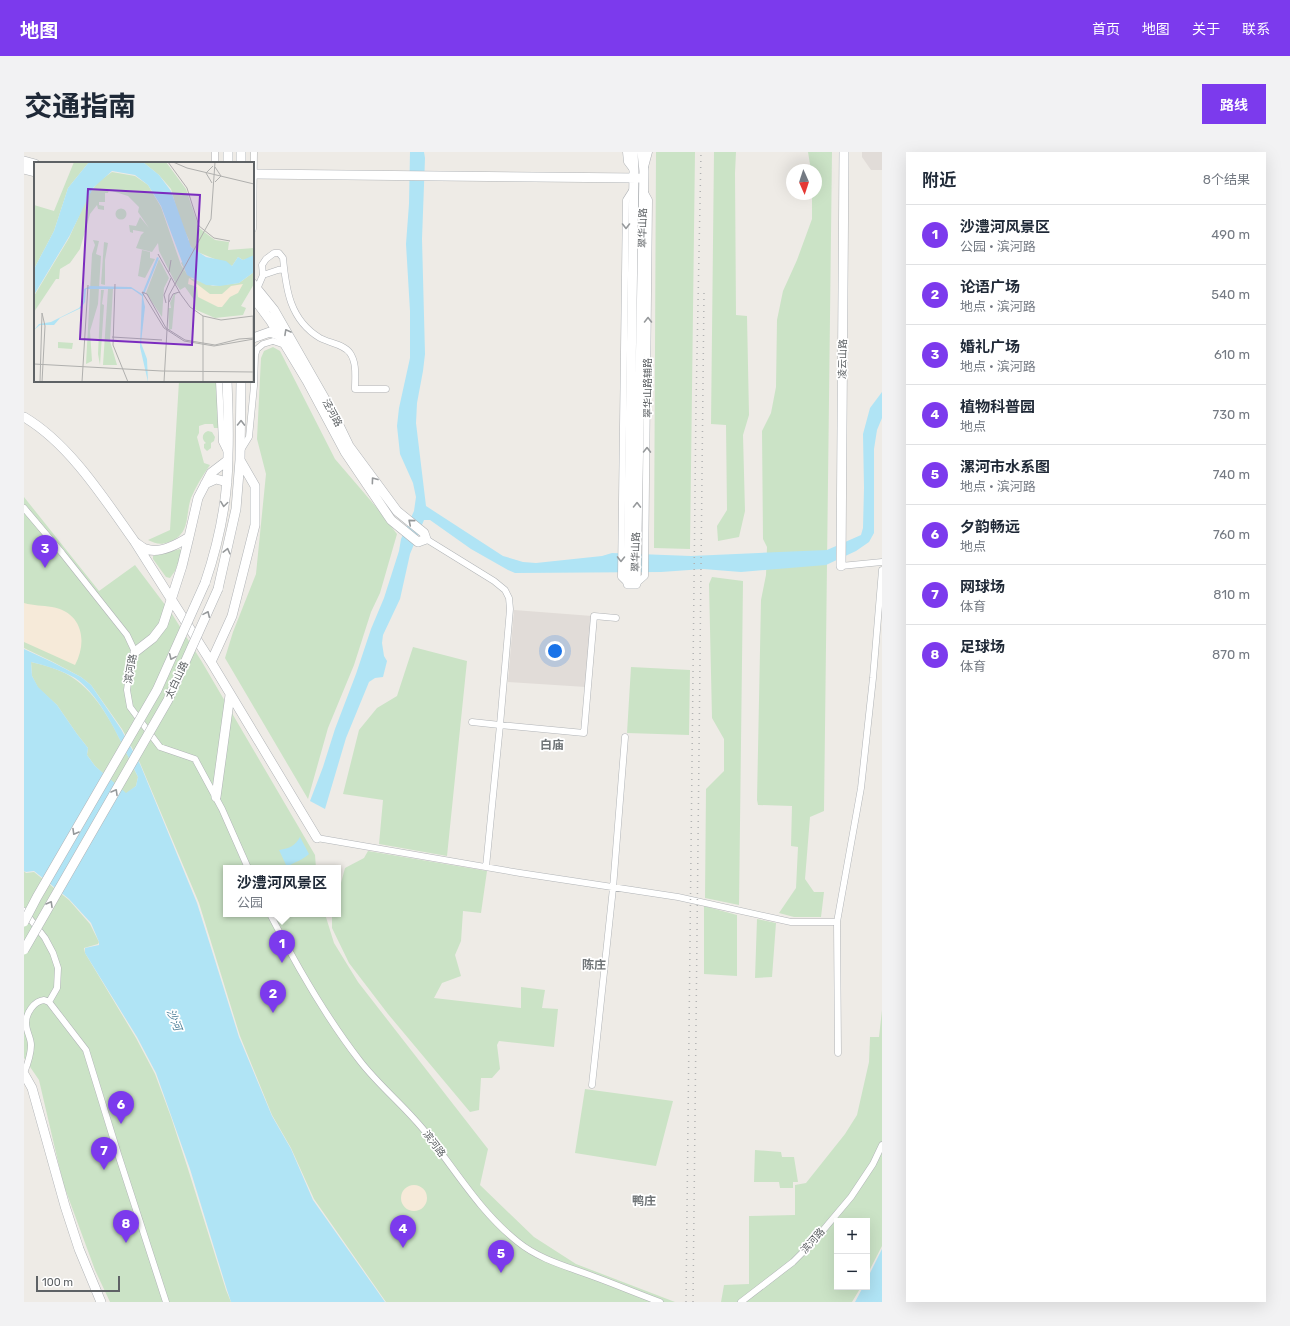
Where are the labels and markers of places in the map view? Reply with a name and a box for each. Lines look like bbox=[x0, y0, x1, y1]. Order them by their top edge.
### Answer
pin: 3 bbox=[32, 535, 58, 568]
pin: 1 bbox=[269, 930, 295, 963]
pin: 2 bbox=[260, 980, 286, 1013]
pin: 6 bbox=[108, 1091, 134, 1124]
pin: 7 bbox=[91, 1137, 117, 1170]
pin: 8 bbox=[113, 1210, 139, 1243]
pin: 4 bbox=[390, 1215, 416, 1248]
pin: 5 bbox=[488, 1240, 514, 1273]

